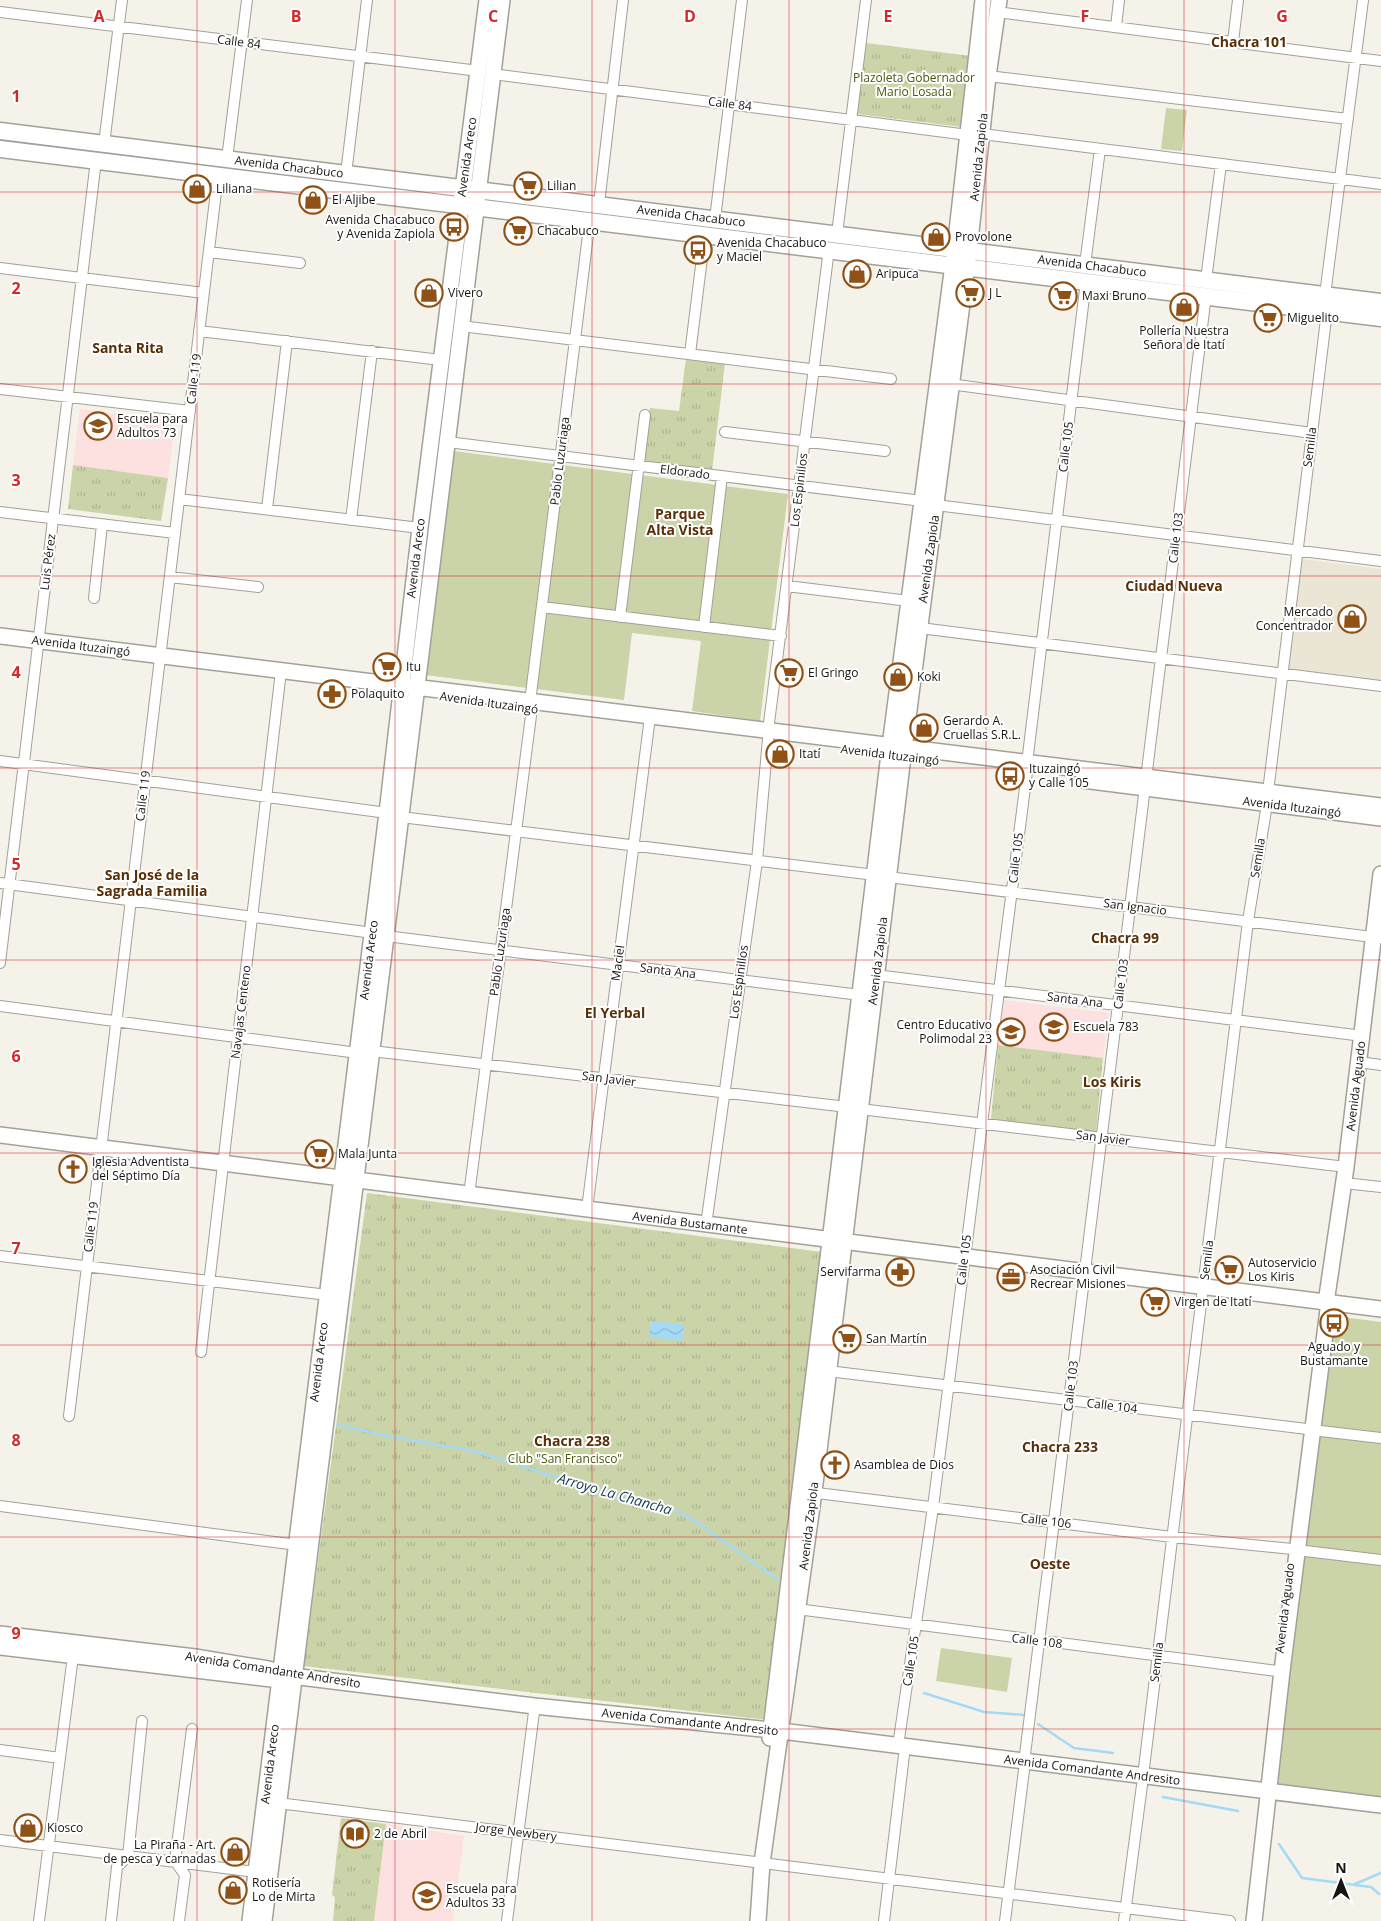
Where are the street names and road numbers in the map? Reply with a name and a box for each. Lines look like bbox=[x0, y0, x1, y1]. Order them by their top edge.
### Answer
street label: Calle 84 bbox=[216, 30, 262, 53]
street label: Calle 84 bbox=[707, 92, 753, 115]
street label: Avenida Zapiola bbox=[965, 112, 992, 202]
street label: Avenida Areco bbox=[453, 116, 480, 198]
street label: Avenida Chacabuco bbox=[234, 151, 344, 182]
street label: Avenida Chacabuco bbox=[636, 200, 746, 231]
street label: Avenida Chacabuco bbox=[1037, 250, 1147, 281]
street label: Calle 119 bbox=[182, 353, 205, 405]
street label: Pablo Luzuriaga bbox=[546, 416, 573, 506]
street label: Calle 105 bbox=[1054, 421, 1077, 473]
street label: Semilla bbox=[1299, 426, 1320, 468]
street label: Los Espinillos bbox=[786, 452, 812, 528]
street label: Eldorado bbox=[659, 460, 711, 483]
street label: Calle 103 bbox=[1164, 512, 1187, 564]
street label: Avenida Zapiola bbox=[914, 514, 943, 604]
street label: Avenida Areco bbox=[402, 517, 429, 599]
street label: Luis Pérez bbox=[36, 532, 59, 591]
street label: Avenida Ituzaingó bbox=[31, 631, 131, 660]
street label: Avenida Ituzaingó bbox=[439, 687, 539, 718]
street label: Avenida Ituzaingó bbox=[840, 740, 940, 769]
street label: Calle 119 bbox=[131, 770, 154, 822]
street label: Avenida Ituzaingó bbox=[1242, 792, 1342, 821]
street label: Calle 105 bbox=[1004, 832, 1027, 884]
street label: Semilla bbox=[1246, 837, 1269, 879]
street label: San Ignacio bbox=[1102, 894, 1168, 919]
street label: Pablo Luzuriaga bbox=[485, 907, 514, 997]
street label: Avenida Zapiola bbox=[864, 916, 891, 1006]
street label: Avenida Areco bbox=[355, 919, 382, 1001]
street label: Maciel bbox=[607, 944, 628, 982]
street label: Los Espinillos bbox=[725, 944, 752, 1020]
street label: Calle 103 bbox=[1109, 958, 1132, 1010]
street label: Santa Ana bbox=[639, 959, 697, 982]
street label: Navajas Centeno bbox=[226, 964, 255, 1060]
street label: Santa Ana bbox=[1046, 988, 1104, 1011]
street label: Avenida Aguado bbox=[1342, 1040, 1369, 1132]
street label: San Javier bbox=[581, 1067, 637, 1090]
street label: San Javier bbox=[1075, 1126, 1131, 1149]
street label: Calle 119 bbox=[79, 1201, 102, 1253]
street label: Avenida Bustamante bbox=[632, 1207, 749, 1238]
street label: Calle 105 bbox=[952, 1234, 975, 1286]
street label: Semilla bbox=[1196, 1239, 1217, 1281]
street label: Avenida Areco bbox=[305, 1321, 332, 1403]
street label: Calle 103 bbox=[1059, 1360, 1082, 1412]
street label: Calle 104 bbox=[1086, 1394, 1138, 1417]
street label: Avenida Zapiola bbox=[795, 1481, 822, 1571]
street label: Calle 106 bbox=[1020, 1509, 1072, 1532]
street label: Avenida Aguado bbox=[1271, 1562, 1298, 1654]
street label: Calle 108 bbox=[1011, 1629, 1063, 1652]
street label: Calle 105 bbox=[898, 1634, 923, 1687]
street label: Semilla bbox=[1146, 1641, 1167, 1683]
street label: Avenida Comandante Andresito bbox=[184, 1647, 362, 1692]
street label: Avenida Comandante Andresito bbox=[601, 1704, 779, 1739]
street label: Avenida Areco bbox=[256, 1723, 283, 1805]
street label: Avenida Comandante Andresito bbox=[1003, 1750, 1181, 1789]
street label: Jorge Newbery bbox=[473, 1818, 559, 1845]

